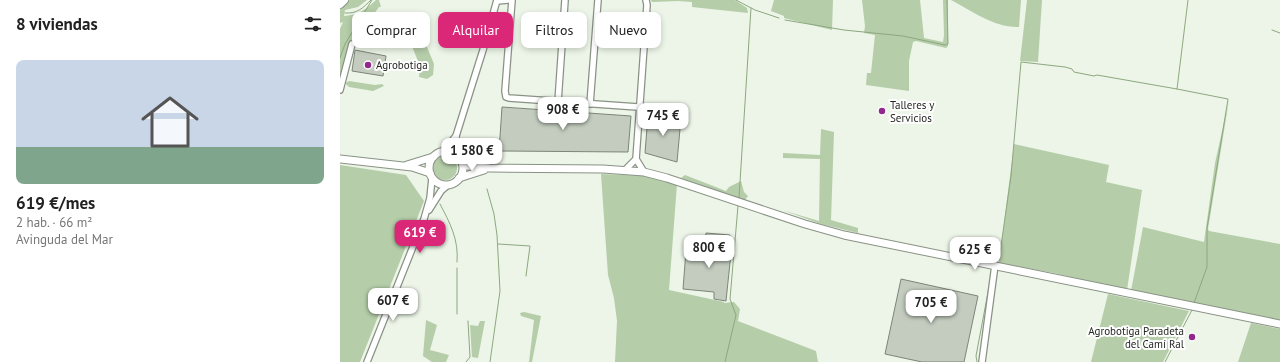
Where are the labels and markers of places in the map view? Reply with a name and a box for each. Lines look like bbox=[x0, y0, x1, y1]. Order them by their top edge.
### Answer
place label: Agrobotiga bbox=[376, 58, 428, 72]
marker: Agrobotiga bbox=[363, 60, 373, 70]
pin: 908 € bbox=[535, 97, 591, 131]
place label: Talleres y Servicios bbox=[890, 98, 935, 125]
pin: 745 € bbox=[635, 103, 691, 137]
marker: Talleres y Servicios bbox=[877, 106, 887, 116]
pin: 1 580 € bbox=[435, 138, 509, 172]
pin: 619 € bbox=[392, 220, 448, 254]
pin: 800 € bbox=[681, 235, 737, 269]
pin: 625 € bbox=[947, 237, 1003, 271]
pin: 607 € bbox=[365, 288, 421, 322]
pin: 705 € bbox=[903, 290, 959, 324]
place label: Agrobotiga Paradeta del Camí Ral bbox=[1088, 324, 1185, 351]
marker: Agrobotiga Paradeta del Camí Ral bbox=[1187, 332, 1197, 342]

